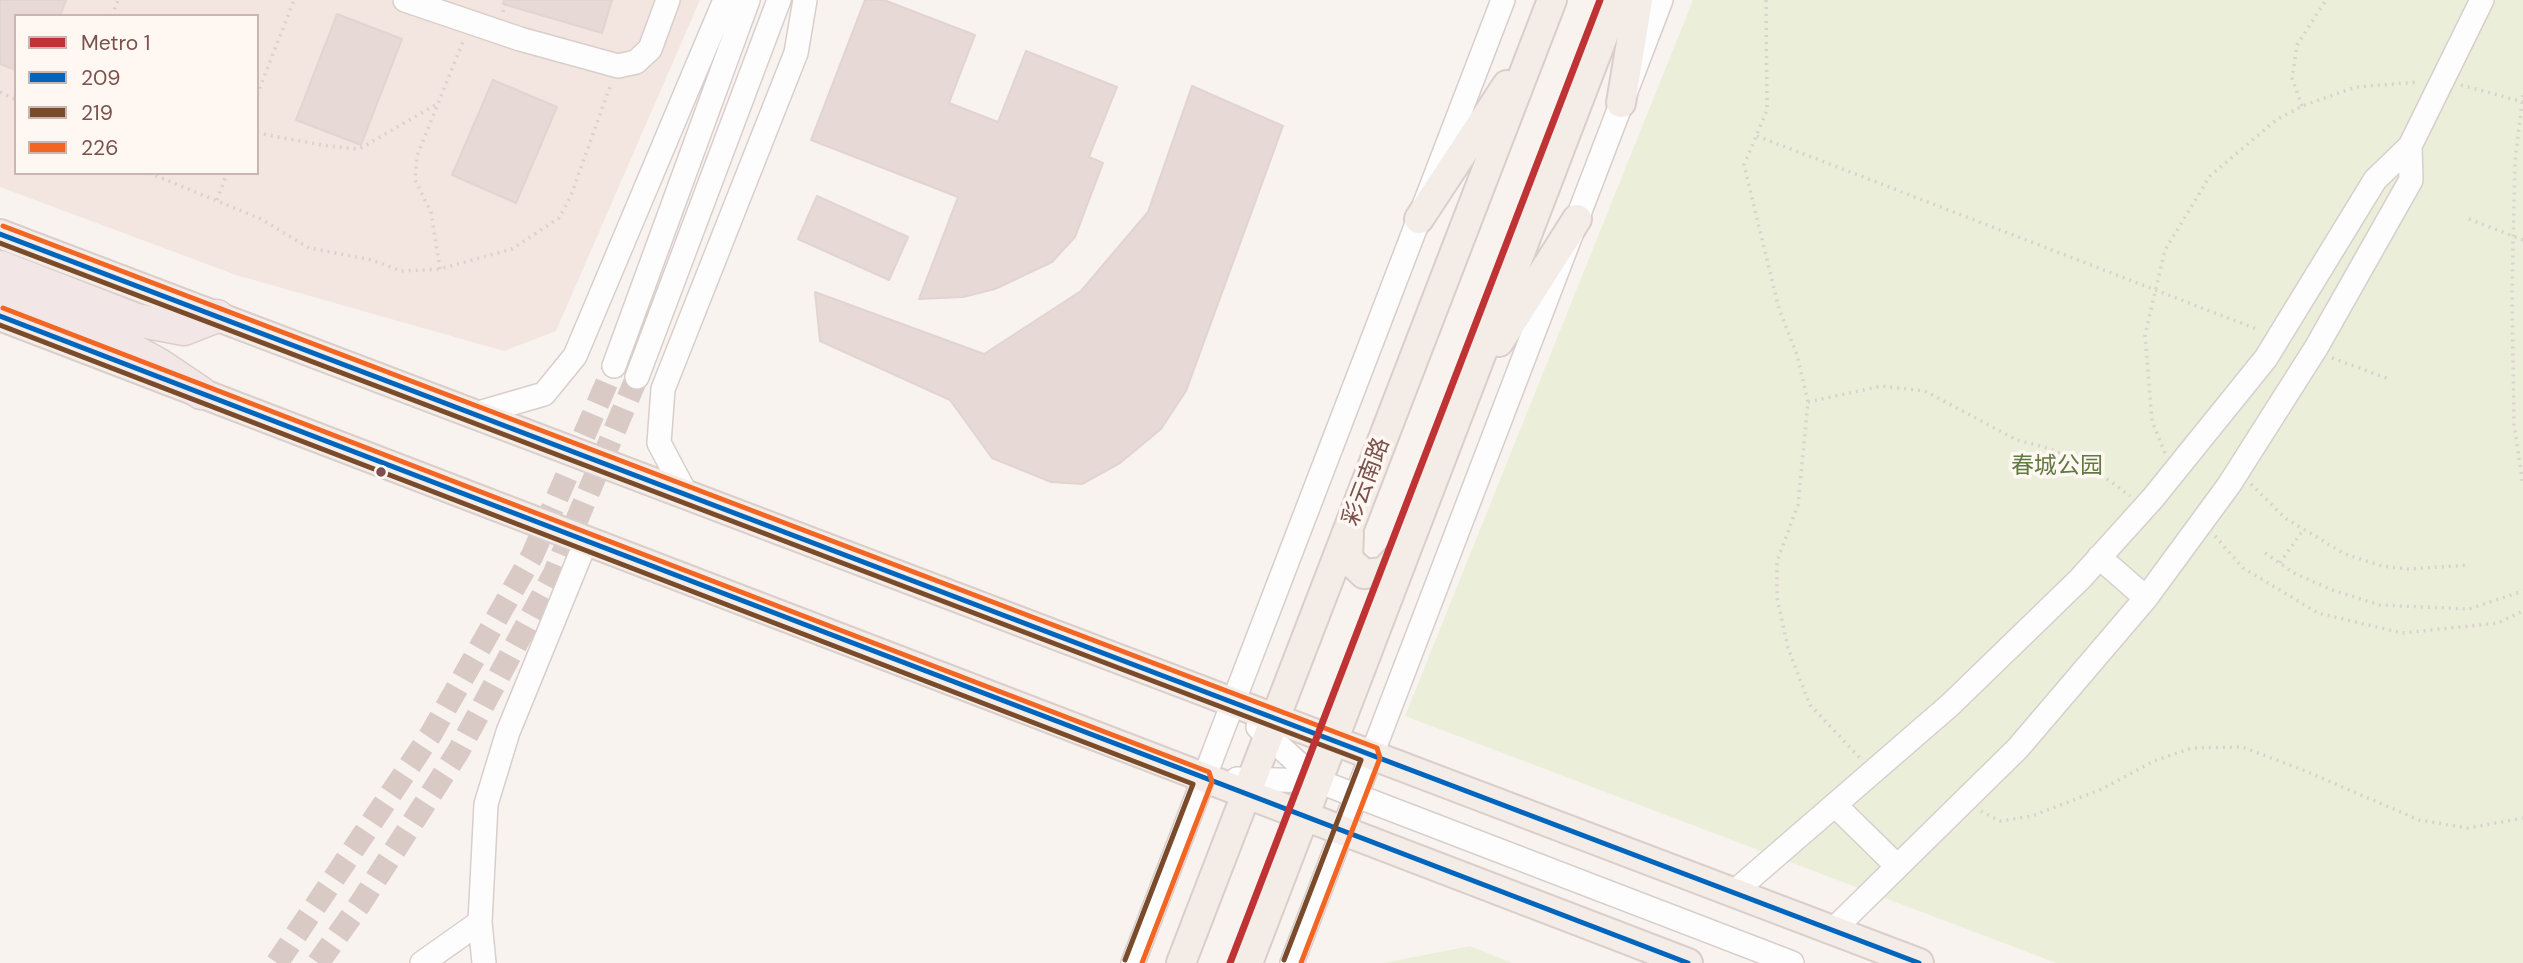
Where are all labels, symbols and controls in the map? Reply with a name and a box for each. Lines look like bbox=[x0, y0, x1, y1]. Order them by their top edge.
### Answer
legend bbox=[14, 14, 259, 175]
text: Metro 1 bbox=[81, 29, 150, 57]
text: 209 bbox=[81, 64, 120, 92]
text: 219 bbox=[81, 99, 113, 127]
text: 226 bbox=[81, 134, 118, 162]
street label: 彩云南路 bbox=[1338, 434, 1396, 530]
park label: 春城公园 bbox=[2011, 453, 2103, 481]
unlabelled marker bbox=[374, 465, 388, 479]

